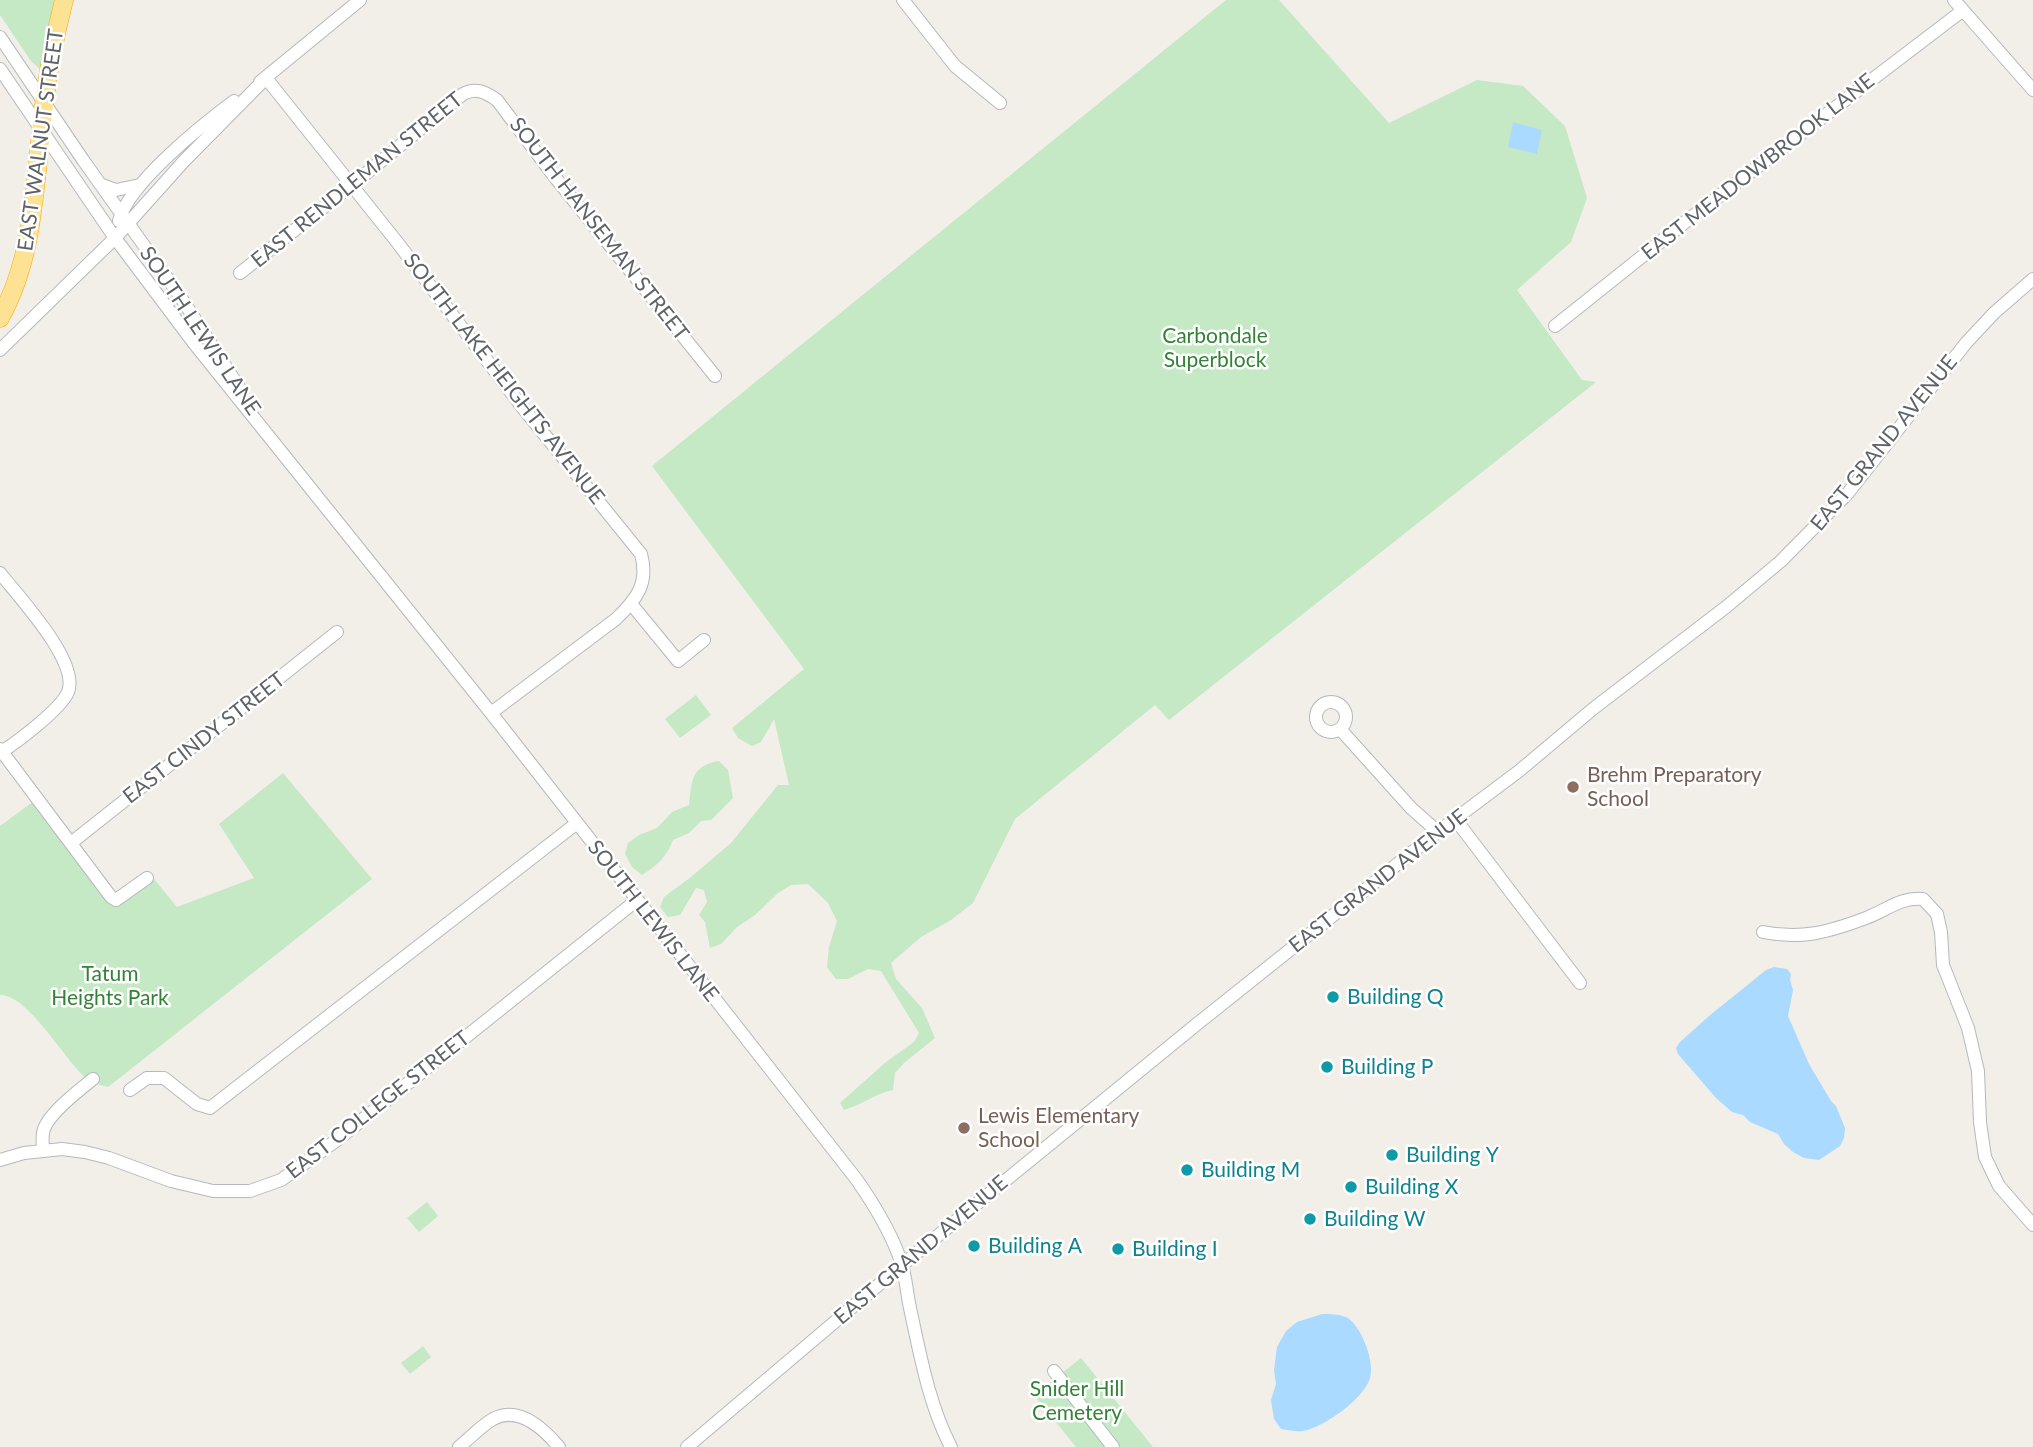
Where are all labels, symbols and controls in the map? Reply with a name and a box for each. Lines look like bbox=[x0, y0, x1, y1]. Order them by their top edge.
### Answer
street label: EAST WALNUT STREET bbox=[13, 27, 69, 253]
street label: EAST MEADOWBROOK LANE bbox=[1637, 68, 1879, 266]
street label: EAST RENDLEMAN STREET bbox=[246, 87, 468, 273]
street label: SOUTH HANSEMAN STREET bbox=[504, 113, 694, 345]
street label: SOUTH LEWIS LANE bbox=[134, 242, 266, 420]
street label: SOUTH LAKE HEIGHTS AVENUE bbox=[398, 249, 610, 509]
park label: Carbondale Superblock bbox=[1162, 323, 1268, 373]
street label: EAST GRAND AVENUE bbox=[1805, 350, 1963, 536]
street label: EAST CINDY STREET bbox=[118, 667, 290, 809]
place label: Brehm Preparatory School bbox=[1587, 762, 1762, 812]
marker: Brehm Preparatory School bbox=[1565, 779, 1581, 795]
street label: EAST GRAND AVENUE bbox=[1284, 804, 1472, 958]
street label: SOUTH LEWIS LANE bbox=[582, 835, 724, 1007]
park label: Tatum Heights Park bbox=[51, 961, 169, 1011]
place label: Building Q bbox=[1347, 984, 1444, 1010]
marker: Building Q bbox=[1325, 989, 1341, 1005]
street label: EAST COLLEGE STREET bbox=[281, 1026, 475, 1184]
place label: Building P bbox=[1341, 1054, 1433, 1080]
marker: Building P bbox=[1319, 1059, 1335, 1075]
place label: Lewis Elementary School bbox=[978, 1103, 1139, 1153]
marker: Lewis Elementary School bbox=[956, 1120, 972, 1136]
place label: Building Y bbox=[1406, 1142, 1499, 1168]
marker: Building Y bbox=[1384, 1147, 1400, 1163]
place label: Building M bbox=[1201, 1157, 1300, 1183]
marker: Building M bbox=[1179, 1162, 1195, 1178]
street label: EAST GRAND AVENUE bbox=[829, 1170, 1013, 1330]
place label: Building X bbox=[1365, 1174, 1459, 1200]
marker: Building X bbox=[1343, 1179, 1359, 1195]
place label: Building W bbox=[1324, 1206, 1426, 1232]
marker: Building W bbox=[1302, 1211, 1318, 1227]
place label: Building A bbox=[988, 1233, 1082, 1259]
place label: Building I bbox=[1132, 1236, 1218, 1262]
marker: Building A bbox=[966, 1238, 982, 1254]
marker: Building I bbox=[1110, 1241, 1126, 1257]
park label: Snider Hill Cemetery bbox=[1030, 1376, 1124, 1426]

